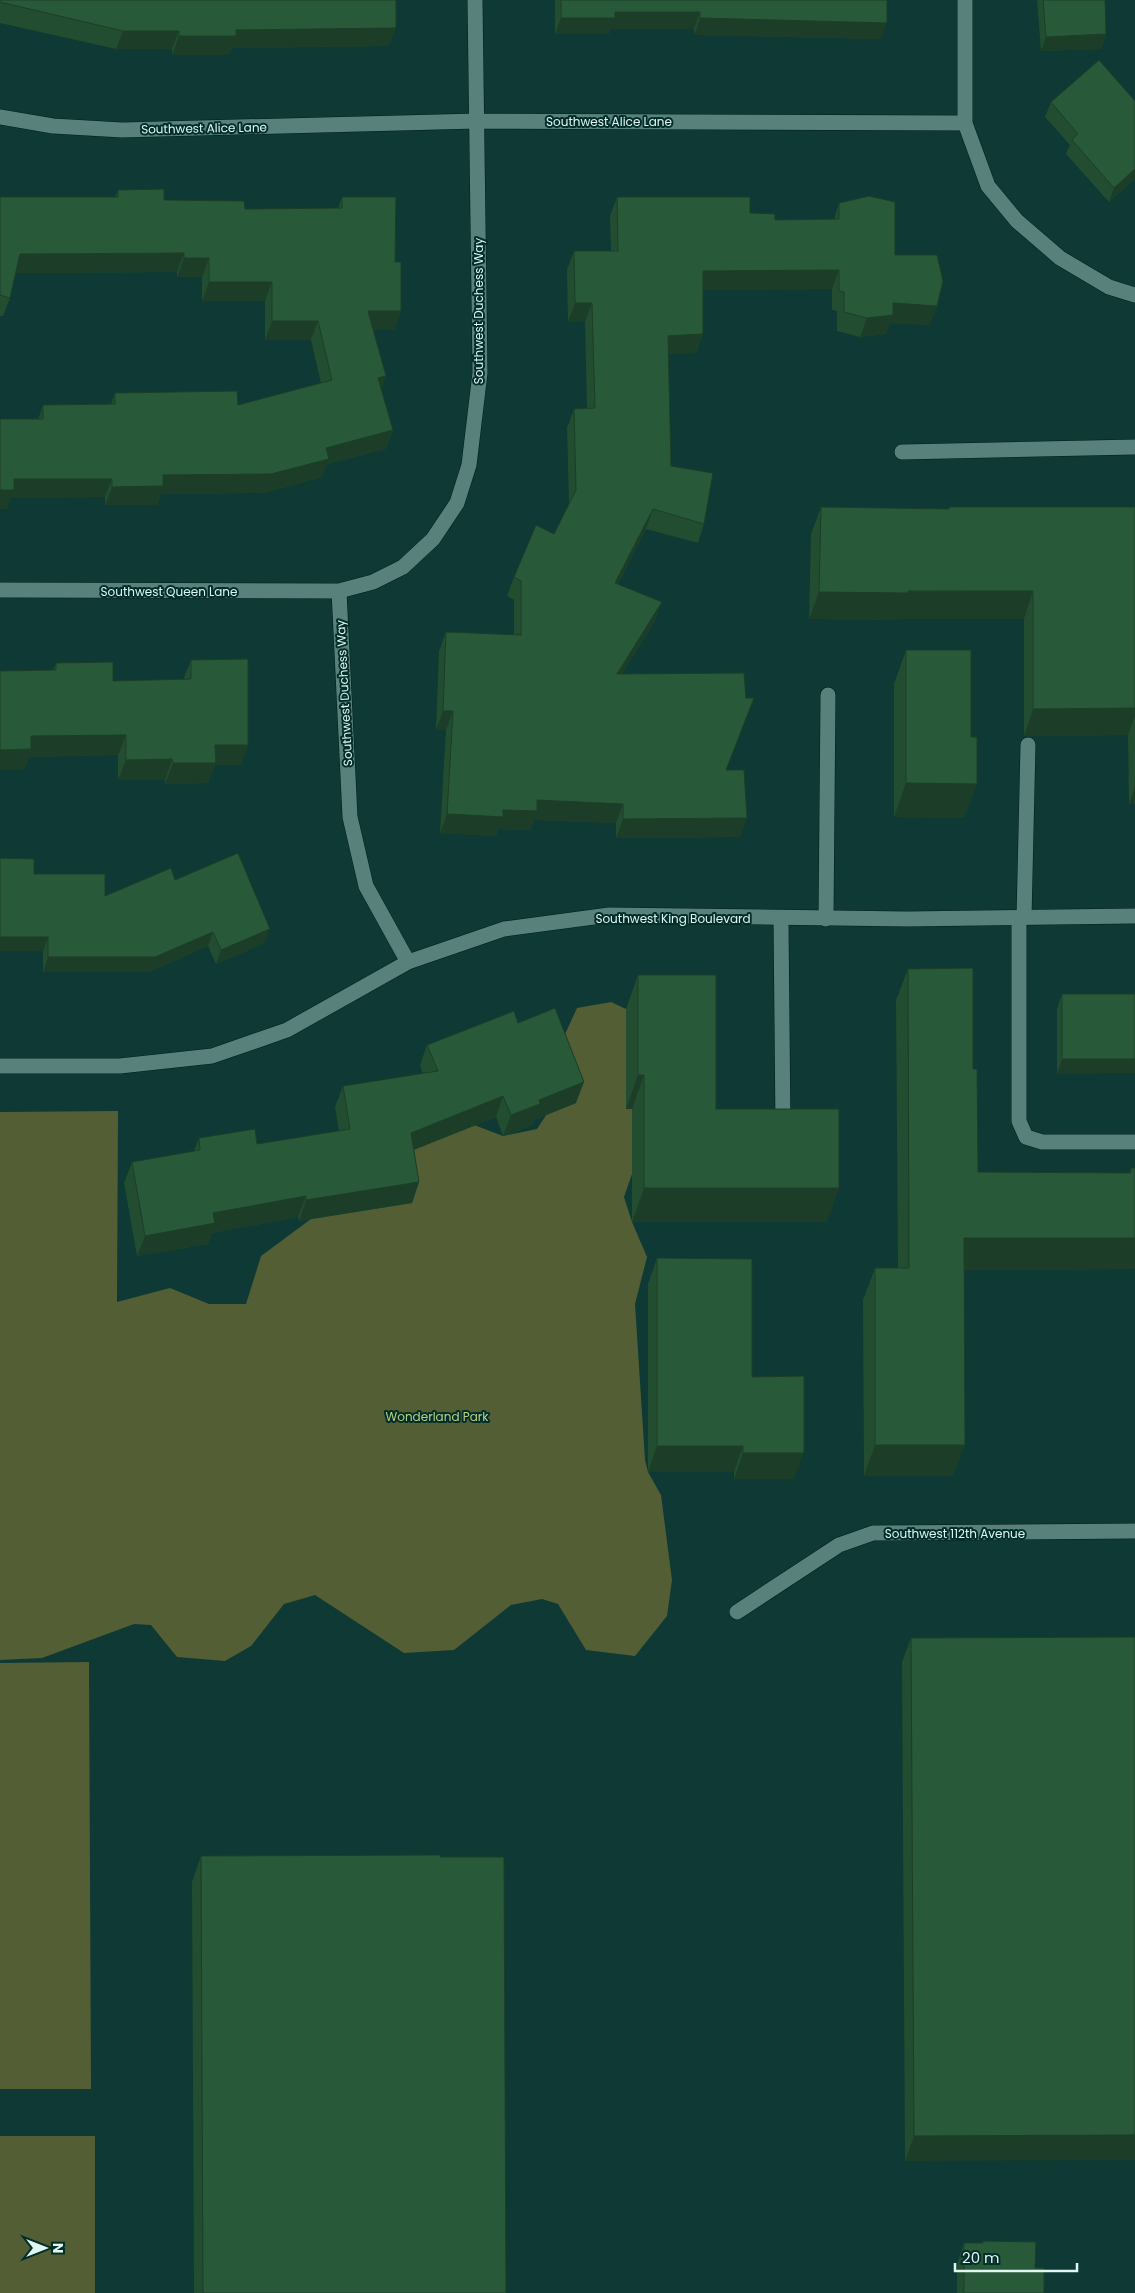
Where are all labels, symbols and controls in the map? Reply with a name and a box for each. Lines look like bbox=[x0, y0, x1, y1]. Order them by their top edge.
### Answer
street label: Southwest Alice Lane bbox=[546, 113, 672, 130]
street label: Southwest Alice Lane bbox=[141, 118, 267, 138]
street label: Southwest Duchess Way bbox=[470, 238, 487, 384]
street label: Southwest Queen Lane bbox=[101, 583, 237, 600]
street label: Southwest Duchess Way bbox=[332, 619, 356, 767]
street label: Southwest King Boulevard bbox=[595, 910, 751, 927]
park label: Wonderland Park bbox=[386, 1408, 489, 1425]
street label: Southwest 112th Avenue bbox=[885, 1525, 1025, 1542]
north arrow bbox=[20, 2223, 70, 2273]
scale bar bbox=[955, 2240, 1078, 2272]
text: N bbox=[48, 2243, 68, 2253]
text: 20 m bbox=[962, 2247, 1000, 2268]

